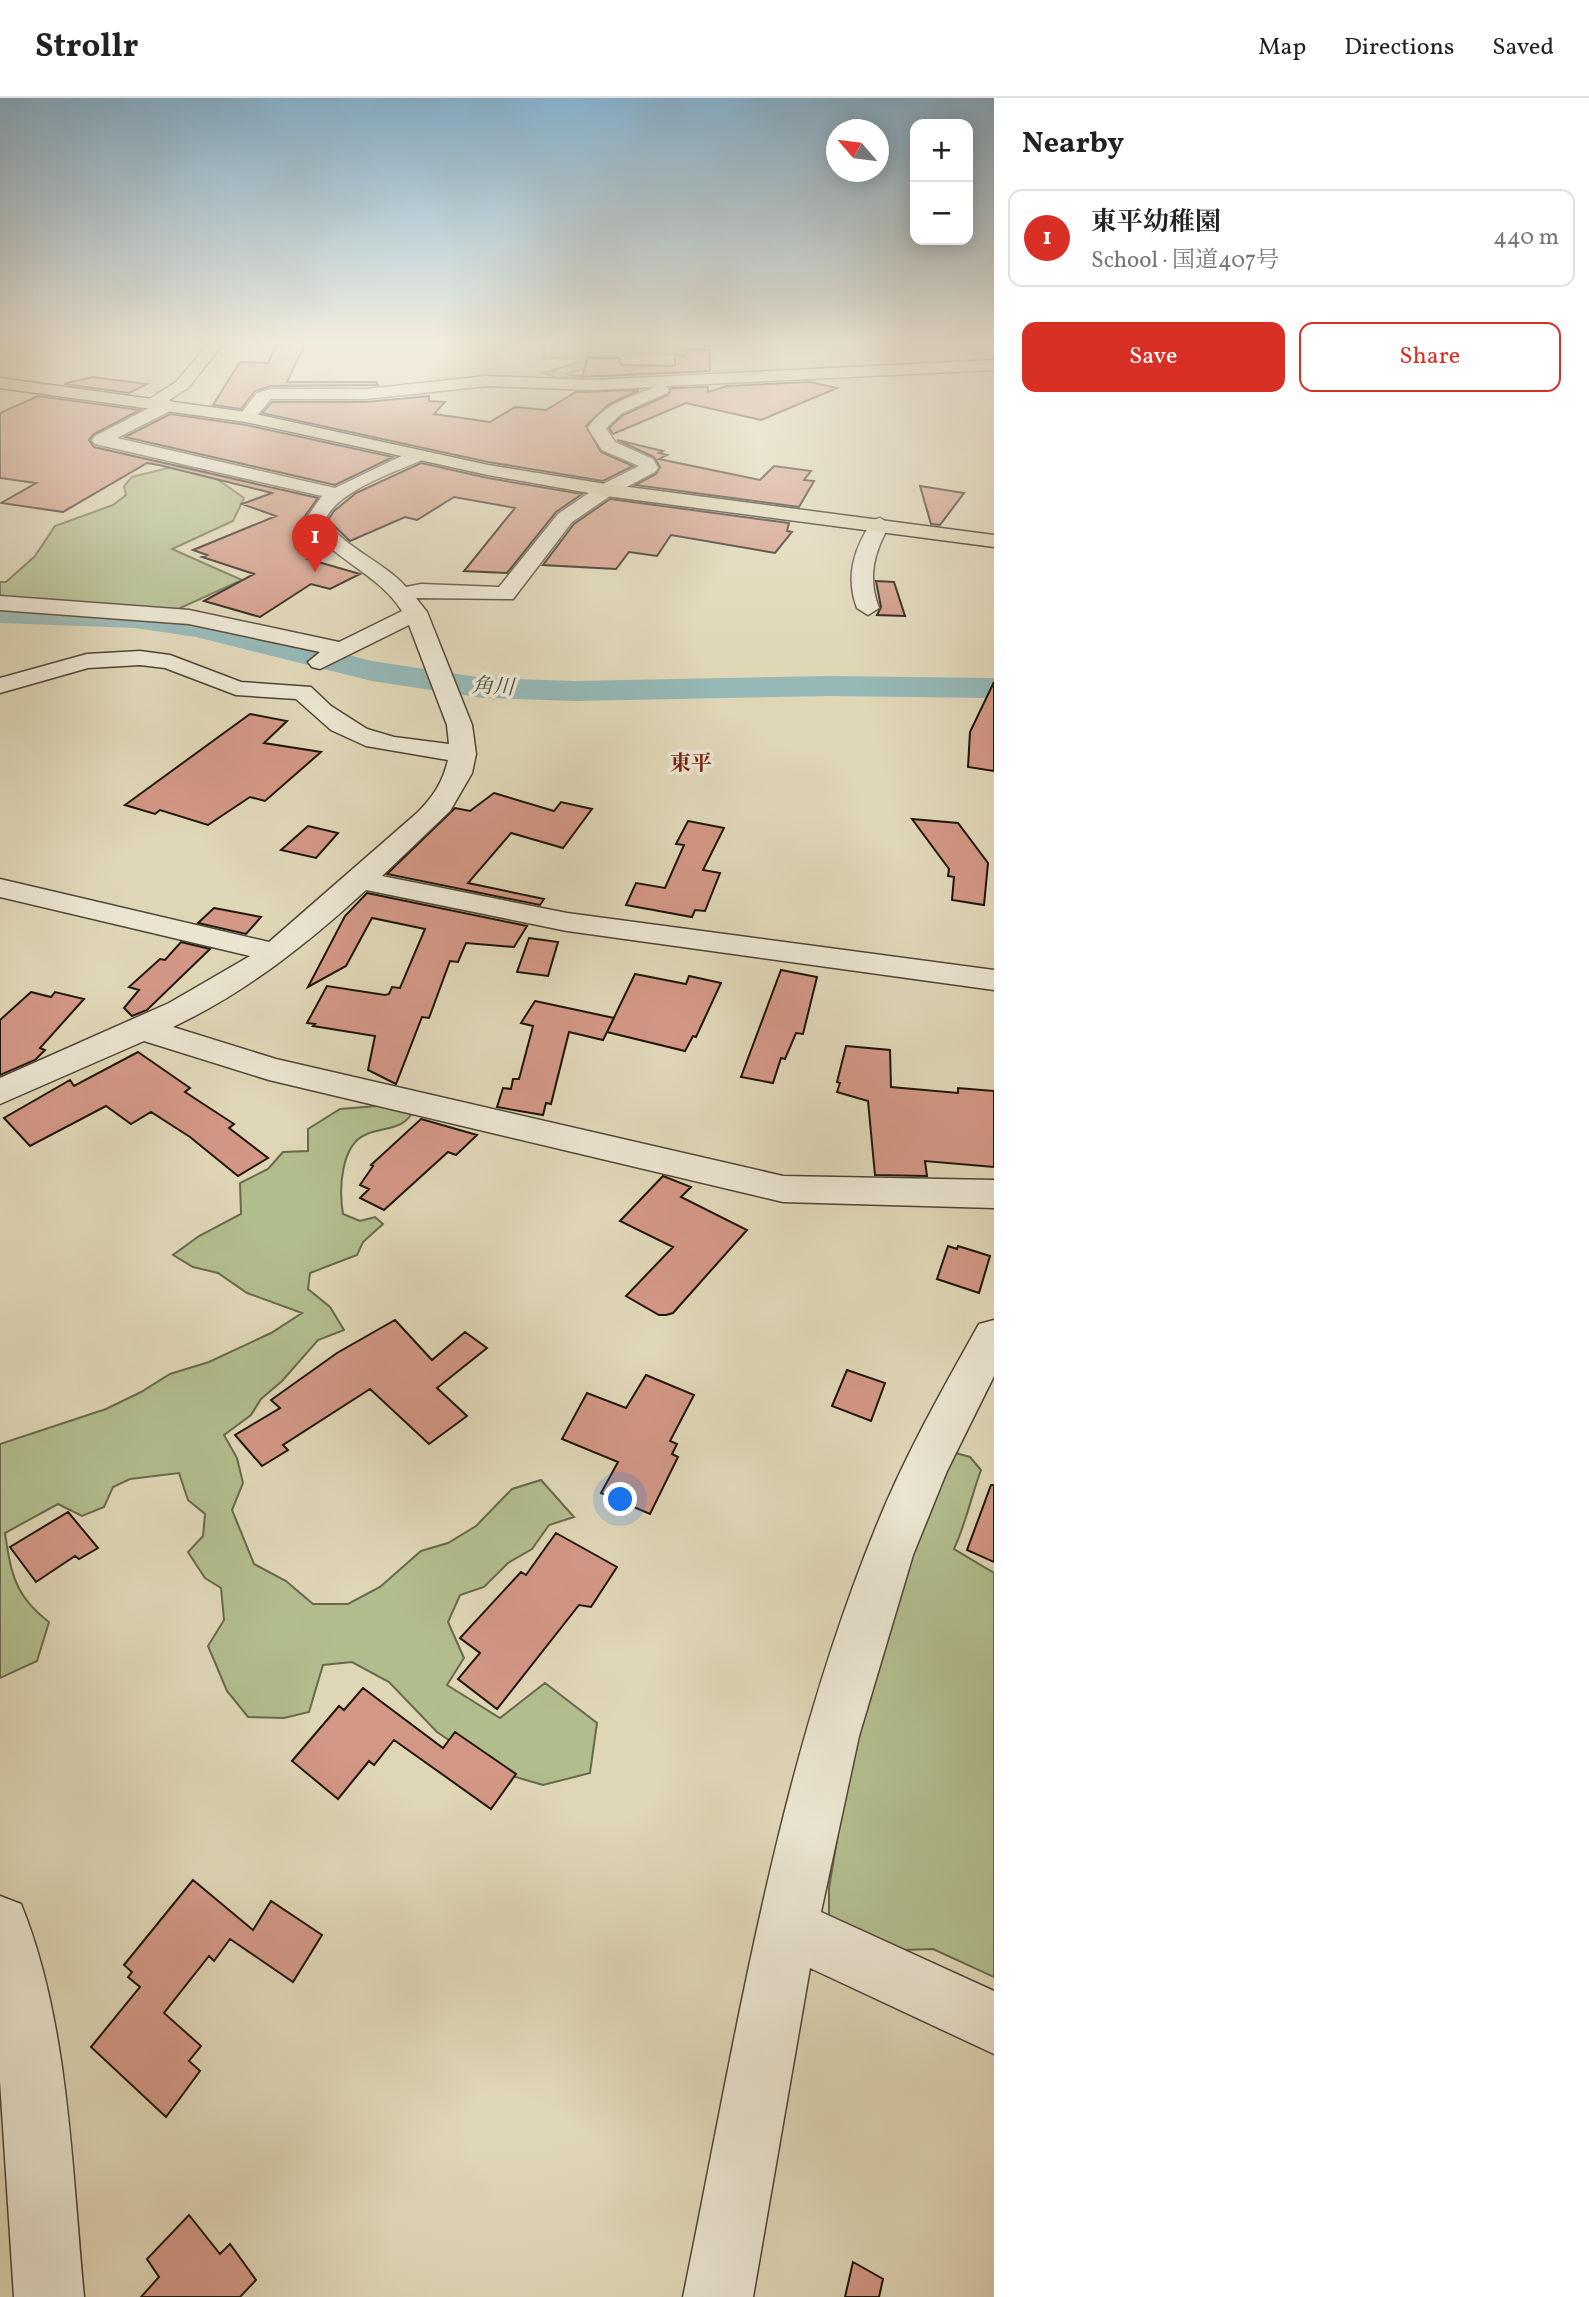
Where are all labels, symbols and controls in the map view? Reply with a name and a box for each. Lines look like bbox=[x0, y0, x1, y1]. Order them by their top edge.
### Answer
text: Strollr bbox=[35, 25, 138, 71]
text: Map bbox=[1258, 31, 1306, 65]
text: Directions bbox=[1344, 31, 1454, 65]
text: Saved bbox=[1492, 31, 1554, 65]
north arrow bbox=[826, 119, 889, 182]
map controls bbox=[910, 119, 973, 245]
button: + bbox=[910, 119, 973, 182]
text: Nearby bbox=[1022, 123, 1124, 165]
button: − bbox=[910, 182, 973, 245]
text: 東平幼稚園 bbox=[1091, 205, 1221, 241]
text: 1 bbox=[1042, 222, 1052, 254]
text: 440 m bbox=[1493, 222, 1559, 254]
text: School · 国道407号 bbox=[1091, 245, 1279, 277]
button: Save bbox=[1022, 322, 1285, 392]
button: Share bbox=[1299, 322, 1561, 392]
pin: 1 bbox=[292, 514, 338, 572]
water label: 角川 bbox=[471, 672, 517, 703]
district label: 東平 bbox=[670, 750, 712, 779]
your location bbox=[603, 1482, 637, 1516]

